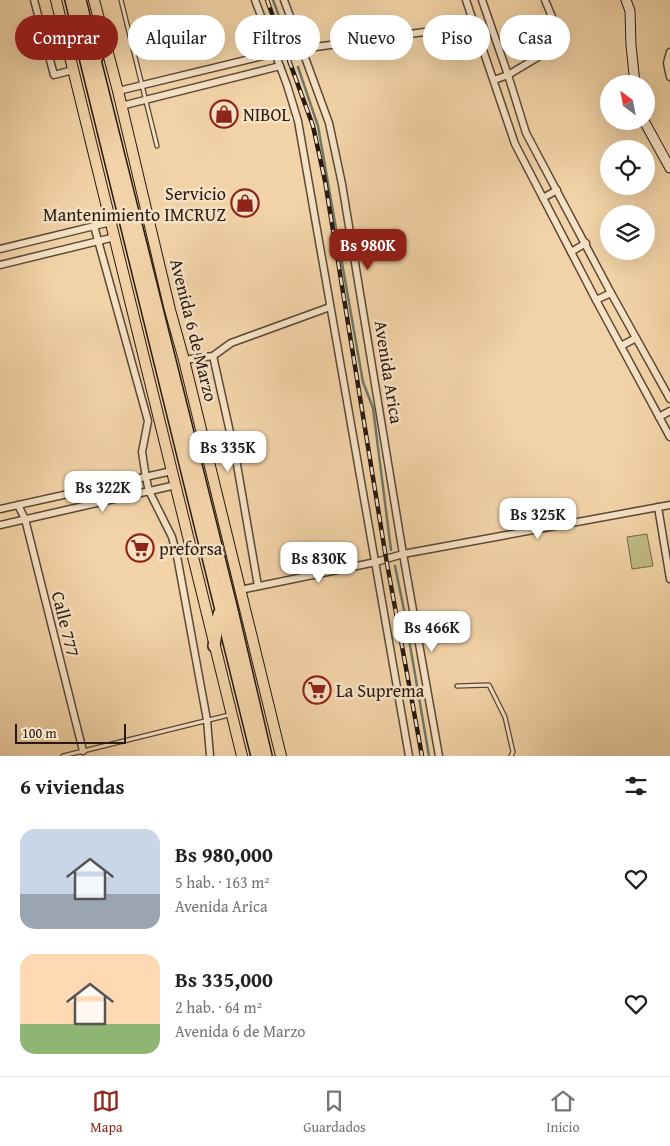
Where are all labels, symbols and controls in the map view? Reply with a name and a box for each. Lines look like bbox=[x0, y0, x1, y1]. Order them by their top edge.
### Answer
chip: Comprar bbox=[15, 15, 118, 60]
chip: Alquilar bbox=[128, 15, 225, 60]
chip: Filtros bbox=[235, 15, 320, 60]
chip: Nuevo bbox=[330, 15, 413, 60]
chip: Piso bbox=[423, 15, 490, 60]
chip: Casa bbox=[500, 15, 570, 60]
north arrow bbox=[600, 75, 655, 130]
map controls bbox=[600, 75, 655, 260]
shop icon: NIBOL bbox=[209, 99, 239, 129]
place label: NIBOL bbox=[243, 101, 290, 128]
button: locate bbox=[600, 140, 655, 195]
place label: Servicio Mantenimiento IMCRUZ bbox=[43, 180, 226, 228]
shop icon: Servicio Mantenimiento IMCRUZ bbox=[230, 188, 260, 218]
button: layers bbox=[600, 205, 655, 260]
pin: Bs 980K bbox=[322, 228, 414, 271]
text: Bs 980K bbox=[340, 233, 396, 257]
street label: Avenida 6 de Marzo bbox=[163, 256, 225, 404]
street label: Avenida Arica bbox=[368, 318, 411, 426]
pin: Bs 335K bbox=[182, 430, 274, 473]
text: Bs 335K bbox=[200, 435, 256, 459]
pin: Bs 322K bbox=[57, 470, 149, 513]
text: Bs 322K bbox=[75, 475, 131, 499]
pin: Bs 325K bbox=[492, 498, 584, 540]
text: Bs 325K bbox=[510, 502, 566, 526]
supermarket icon: preforsa bbox=[125, 533, 155, 563]
place label: preforsa bbox=[159, 535, 223, 562]
pin: Bs 830K bbox=[273, 542, 365, 584]
text: Bs 830K bbox=[291, 546, 347, 570]
street label: Calle 777 bbox=[45, 588, 87, 660]
pin: Bs 466K bbox=[386, 610, 478, 653]
text: Bs 466K bbox=[404, 615, 460, 639]
supermarket icon: La Suprema bbox=[302, 675, 332, 705]
place label: La Suprema bbox=[336, 677, 425, 704]
scale bar bbox=[15, 721, 126, 744]
text: 100 m bbox=[22, 723, 57, 743]
text: 6 viviendas bbox=[20, 771, 125, 802]
icon: filters bbox=[622, 772, 650, 800]
text: Bs 980,000 bbox=[175, 839, 273, 870]
icon: home bbox=[60, 849, 120, 909]
icon: heart bbox=[622, 865, 650, 893]
text: 5 hab. · 163 m² bbox=[175, 870, 270, 894]
text: Avenida Arica bbox=[175, 894, 268, 918]
text: Bs 335,000 bbox=[175, 964, 273, 995]
icon: home bbox=[60, 974, 120, 1034]
icon: heart bbox=[622, 990, 650, 1018]
text: 2 hab. · 64 m² bbox=[175, 995, 262, 1019]
text: Avenida 6 de Marzo bbox=[175, 1019, 305, 1043]
tab: Mapa bbox=[90, 1087, 123, 1137]
tab: Guardados bbox=[303, 1087, 366, 1137]
tab: Inicio bbox=[546, 1087, 580, 1137]

